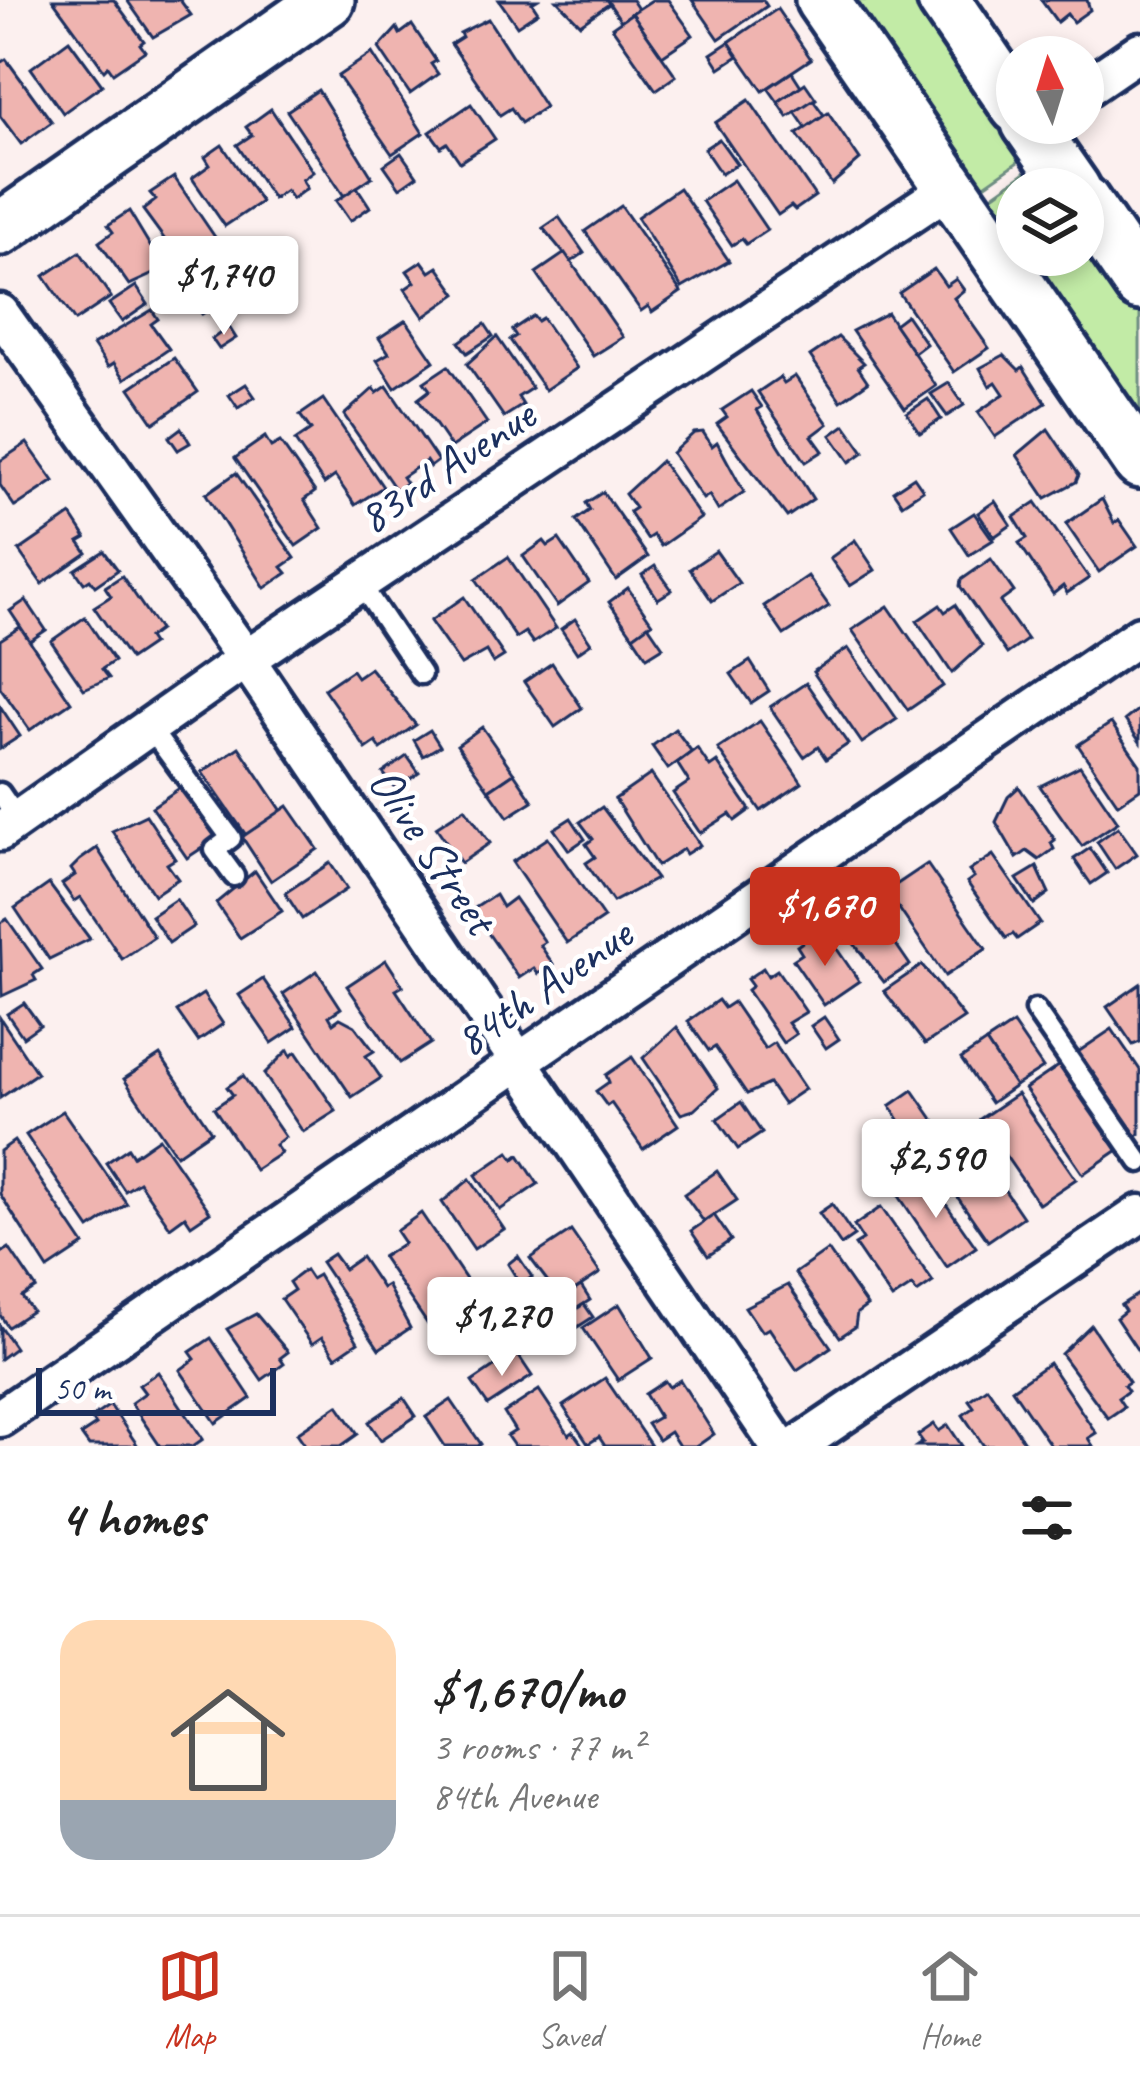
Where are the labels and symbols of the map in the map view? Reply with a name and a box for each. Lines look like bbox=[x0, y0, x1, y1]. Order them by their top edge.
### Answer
north arrow bbox=[996, 36, 1104, 144]
pin: $1,740 bbox=[126, 236, 322, 338]
street label: 83rd Avenue bbox=[346, 383, 549, 547]
street label: Olive Street bbox=[355, 755, 513, 948]
pin: $1,670 bbox=[727, 867, 923, 969]
street label: 84th Avenue bbox=[443, 902, 646, 1070]
pin: $2,590 bbox=[838, 1119, 1034, 1221]
pin: $1,270 bbox=[404, 1277, 600, 1379]
scale bar bbox=[36, 1362, 276, 1415]

